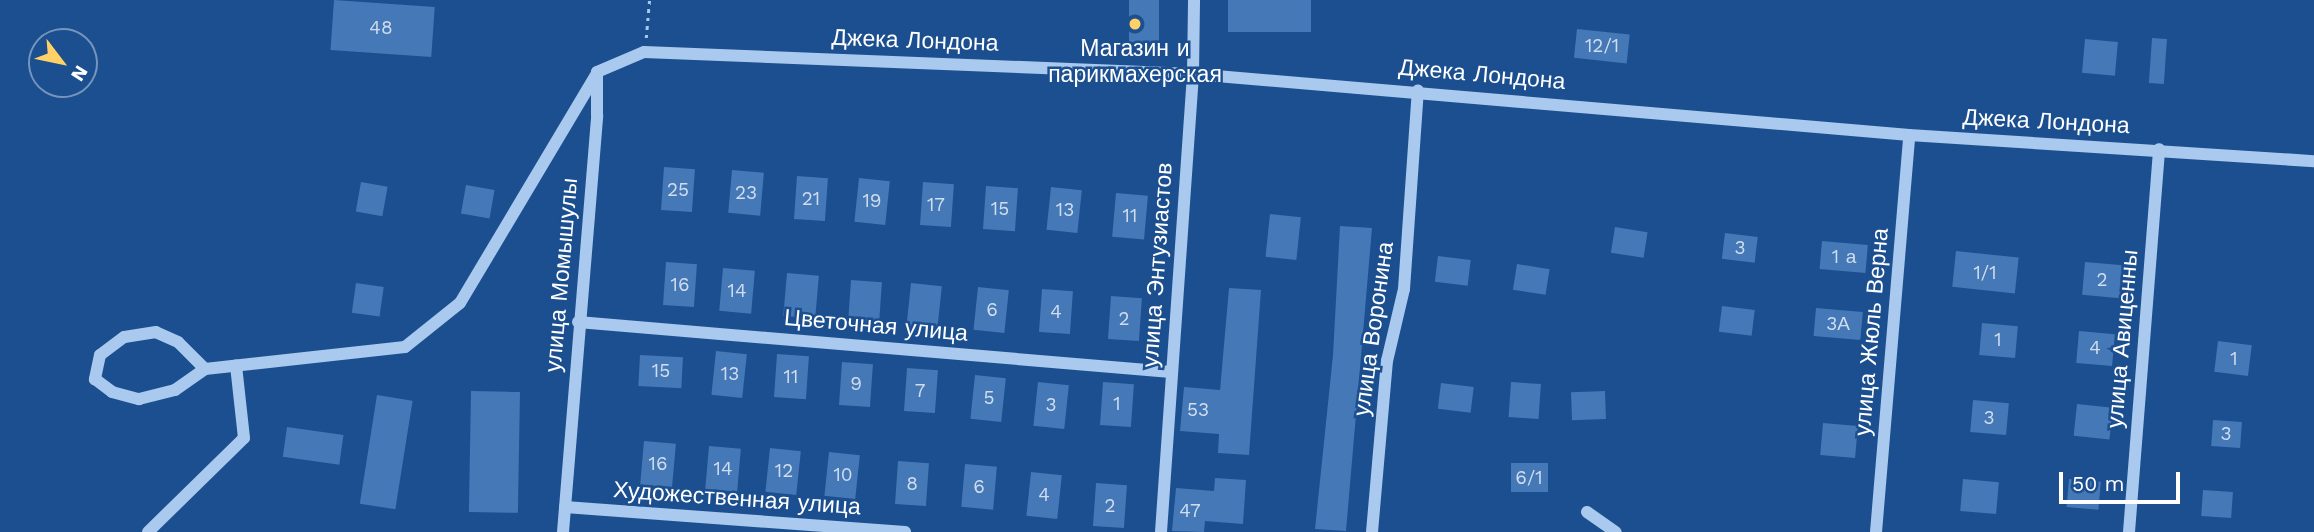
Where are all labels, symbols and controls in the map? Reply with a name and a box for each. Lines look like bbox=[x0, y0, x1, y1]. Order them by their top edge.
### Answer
marker: Магазин и парикмахерская bbox=[1127, 16, 1143, 32]
house number: 48 bbox=[369, 17, 393, 39]
street label: Джека Лондона bbox=[831, 24, 999, 58]
north arrow bbox=[28, 28, 98, 98]
place label: Магазин и парикмахерская bbox=[1048, 35, 1222, 89]
house number: 12/1 bbox=[1585, 35, 1619, 57]
street label: Джека Лондона bbox=[1397, 54, 1567, 96]
text: N bbox=[66, 61, 93, 85]
street label: Джека Лондона bbox=[1962, 104, 2130, 140]
street label: улица Энтузиастов bbox=[1137, 162, 1179, 368]
street label: улица Момышулы bbox=[540, 177, 584, 373]
house number: 25 bbox=[667, 179, 689, 201]
house number: 23 bbox=[735, 182, 757, 204]
house number: 21 bbox=[802, 188, 820, 210]
house number: 19 bbox=[862, 190, 882, 212]
house number: 17 bbox=[927, 194, 945, 216]
house number: 15 bbox=[991, 198, 1009, 220]
house number: 13 bbox=[1056, 199, 1074, 221]
house number: 11 bbox=[1123, 205, 1137, 227]
street label: улица Жюль Верна bbox=[1849, 227, 1895, 437]
house number: 3 bbox=[1734, 237, 1746, 259]
street label: улица Воронина bbox=[1348, 240, 1400, 418]
house number: 1 а bbox=[1832, 246, 1856, 268]
street label: улица Авиценны bbox=[2101, 249, 2145, 429]
house number: 1/1 bbox=[1973, 262, 1997, 284]
house number: 2 bbox=[2096, 269, 2108, 291]
house number: 16 bbox=[671, 274, 689, 296]
house number: 14 bbox=[727, 280, 747, 302]
house number: 6 bbox=[986, 299, 998, 321]
house number: 4 bbox=[1050, 301, 1062, 323]
street label: Цветочная улица bbox=[783, 304, 969, 348]
house number: 2 bbox=[1118, 308, 1130, 330]
house number: 3А bbox=[1826, 313, 1850, 335]
house number: 1 bbox=[1994, 329, 2002, 351]
house number: 4 bbox=[2089, 337, 2101, 359]
house number: 1 bbox=[2230, 348, 2238, 370]
house number: 15 bbox=[652, 360, 670, 382]
house number: 13 bbox=[721, 363, 739, 385]
house number: 11 bbox=[784, 366, 798, 388]
house number: 9 bbox=[850, 373, 862, 395]
house number: 7 bbox=[915, 380, 925, 402]
house number: 5 bbox=[983, 387, 995, 409]
house number: 1 bbox=[1113, 393, 1121, 415]
house number: 3 bbox=[1045, 394, 1057, 416]
house number: 53 bbox=[1187, 399, 1209, 421]
house number: 3 bbox=[1983, 407, 1995, 429]
house number: 3 bbox=[2220, 423, 2232, 445]
house number: 16 bbox=[649, 453, 667, 475]
house number: 14 bbox=[713, 458, 733, 480]
scale bar bbox=[2062, 458, 2183, 502]
house number: 12 bbox=[775, 460, 793, 482]
house number: 10 bbox=[833, 464, 853, 486]
house number: 6/1 bbox=[1515, 467, 1543, 489]
text: 50 m bbox=[2072, 471, 2124, 496]
house number: 8 bbox=[906, 473, 918, 495]
house number: 6 bbox=[973, 476, 985, 498]
street label: Художественная улица bbox=[612, 477, 862, 521]
house number: 4 bbox=[1038, 484, 1050, 506]
house number: 2 bbox=[1104, 495, 1116, 517]
house number: 47 bbox=[1179, 500, 1201, 522]

